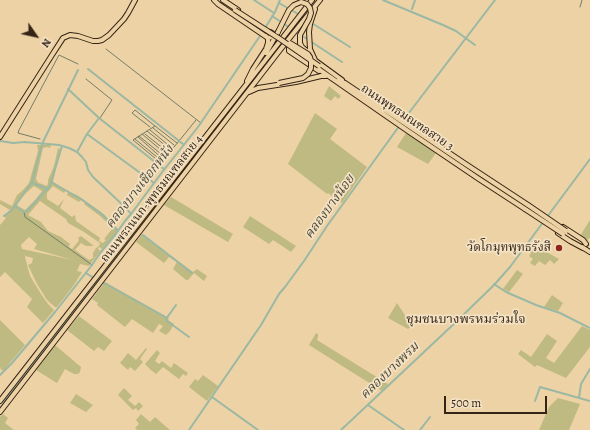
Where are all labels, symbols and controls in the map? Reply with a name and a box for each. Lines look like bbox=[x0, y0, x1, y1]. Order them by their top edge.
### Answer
north arrow bbox=[16, 16, 56, 56]
text: N bbox=[38, 35, 55, 51]
street label: ถนนพุทธมณฑลสาย 3 bbox=[358, 82, 456, 154]
street label: ถนนพรานนก-พุทธมณฑลสาย 4 bbox=[98, 133, 206, 265]
water label: คลองบางเชือกหนัง bbox=[103, 142, 177, 232]
water label: คลองบางน้อย bbox=[302, 172, 358, 242]
place label: วัดโกมุทพุทธรังสี bbox=[467, 241, 551, 255]
marker: วัดโกมุทพุทธรังสี bbox=[554, 243, 564, 253]
district label: ชุมชนบางพรหมร่วมใจ bbox=[406, 312, 526, 328]
water label: คลองบางพรม bbox=[357, 339, 423, 403]
scale bar bbox=[446, 388, 549, 414]
text: 500 m bbox=[451, 395, 481, 411]

